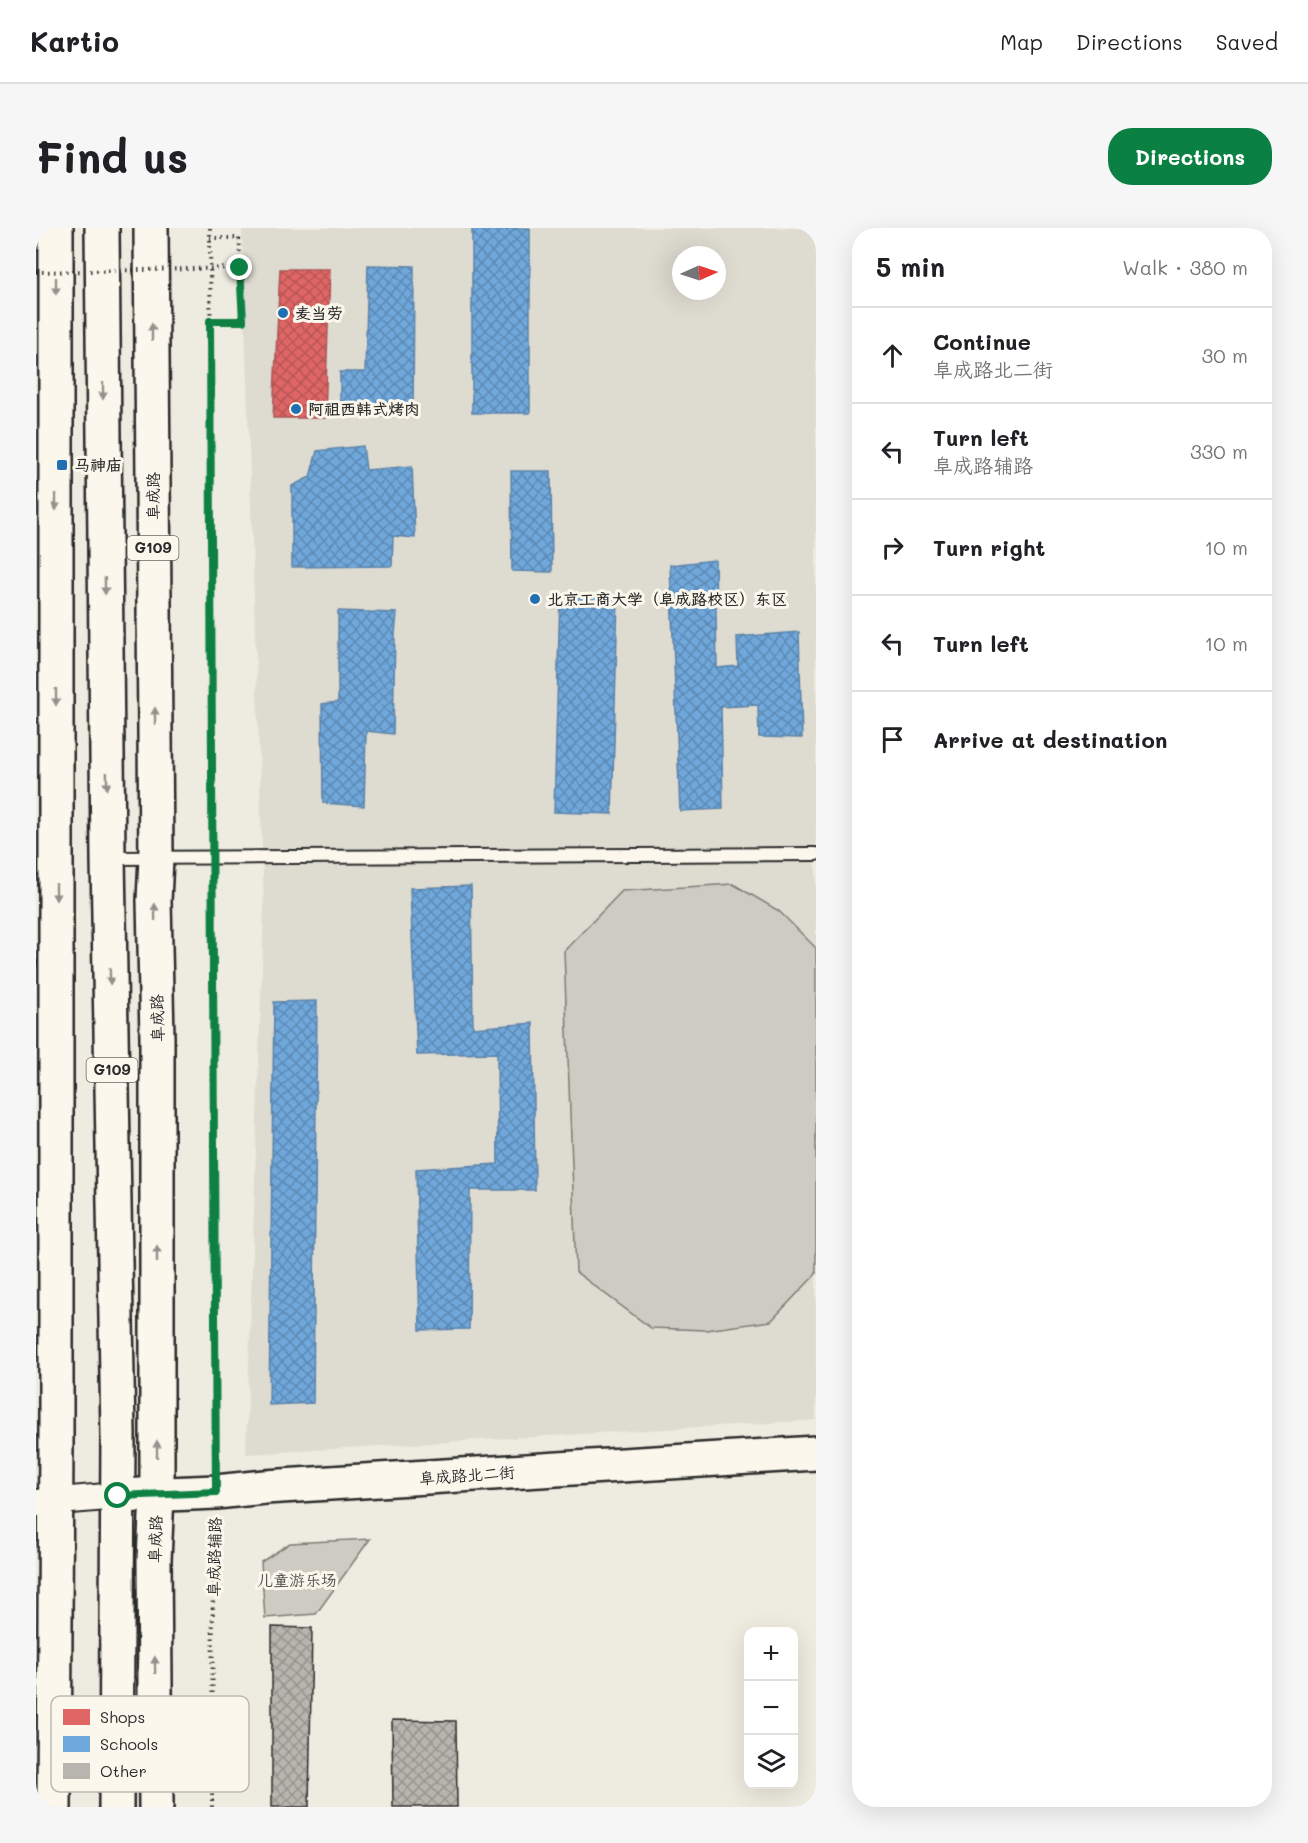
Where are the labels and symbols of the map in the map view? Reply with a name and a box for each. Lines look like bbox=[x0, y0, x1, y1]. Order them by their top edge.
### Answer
north arrow bbox=[672, 246, 726, 300]
route end bbox=[226, 254, 252, 280]
one-way arrow bbox=[51, 277, 61, 296]
place label: 麦当劳 bbox=[295, 302, 343, 323]
marker: 麦当劳 bbox=[276, 306, 290, 320]
one-way arrow bbox=[147, 322, 157, 341]
one-way arrow bbox=[98, 382, 108, 401]
place label: 阿祖西韩式烤肉 bbox=[308, 398, 420, 419]
marker: 阿祖西韩式烤肉 bbox=[289, 402, 303, 416]
place label: 马神庙 bbox=[74, 454, 122, 475]
marker: 马神庙 bbox=[55, 458, 69, 472]
street label: 阜成路 bbox=[142, 472, 163, 520]
one-way arrow bbox=[51, 493, 61, 512]
road number: G109 bbox=[128, 536, 178, 560]
one-way arrow bbox=[100, 577, 110, 596]
place label: 北京工商大学（阜成路校区）东区 bbox=[547, 588, 787, 609]
marker: 北京工商大学（阜成路校区）东区 bbox=[528, 592, 542, 606]
one-way arrow bbox=[51, 688, 61, 707]
one-way arrow bbox=[150, 706, 160, 725]
one-way arrow bbox=[102, 772, 112, 791]
one-way arrow bbox=[51, 883, 61, 902]
one-way arrow bbox=[150, 902, 159, 921]
one-way arrow bbox=[105, 967, 115, 986]
street label: 阜成路 bbox=[146, 994, 167, 1042]
road number: G109 bbox=[86, 1058, 137, 1082]
one-way arrow bbox=[152, 1244, 162, 1263]
one-way arrow bbox=[152, 1439, 162, 1458]
street label: 阜成路北二街 bbox=[418, 1461, 516, 1488]
route start bbox=[104, 1482, 130, 1508]
street label: 阜成路 bbox=[143, 1515, 166, 1563]
street label: 阜成路辅路 bbox=[202, 1517, 225, 1597]
park label: 儿童游乐场 bbox=[257, 1569, 337, 1590]
one-way arrow bbox=[150, 1655, 160, 1674]
legend bbox=[51, 1696, 249, 1792]
text: Shops bbox=[100, 1706, 145, 1727]
text: Schools bbox=[100, 1733, 158, 1754]
text: Other bbox=[100, 1760, 147, 1781]

